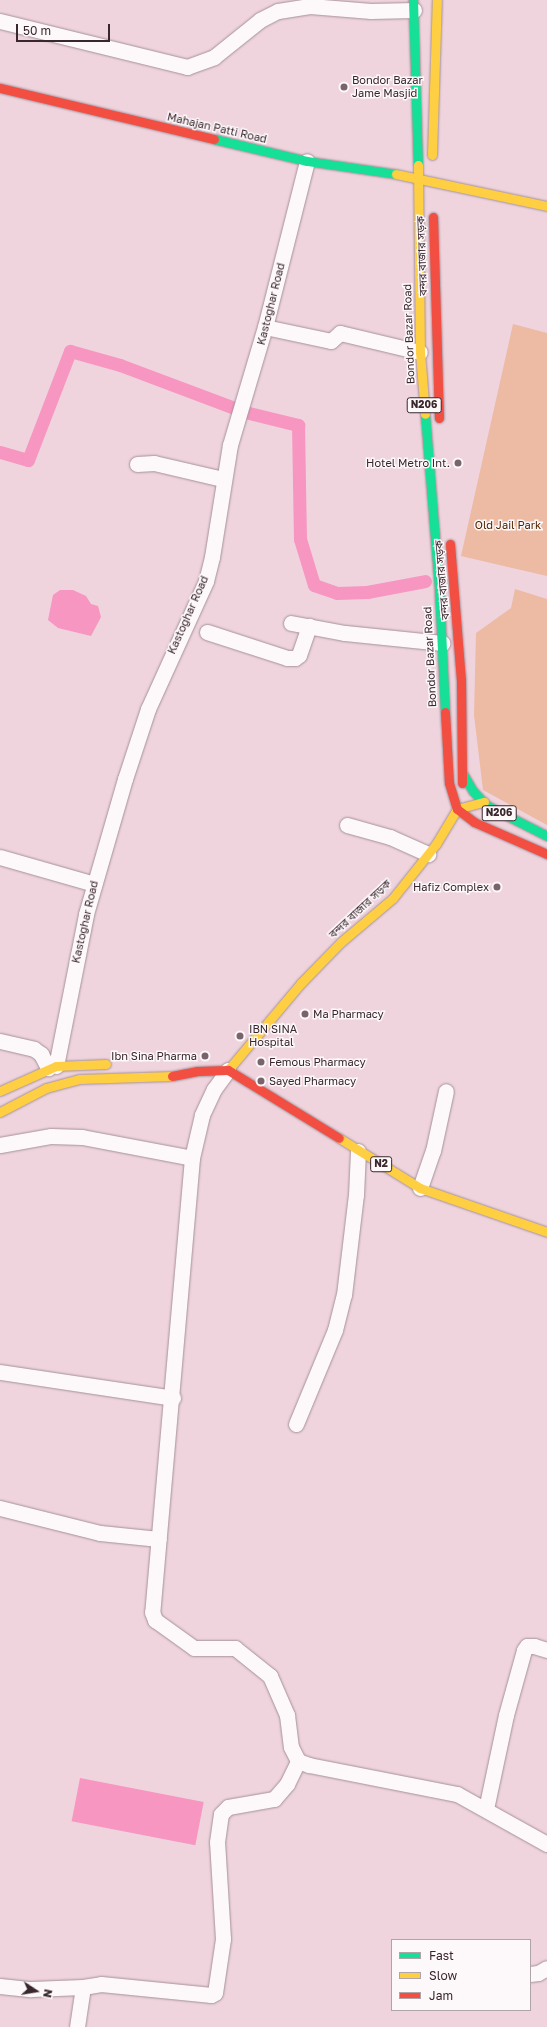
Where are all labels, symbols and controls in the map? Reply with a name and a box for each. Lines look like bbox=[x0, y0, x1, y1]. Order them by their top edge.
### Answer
scale bar bbox=[18, 16, 112, 42]
text: 50 m bbox=[23, 23, 51, 38]
place label: Bondor Bazar Jame Masjid bbox=[352, 74, 423, 100]
marker: Bondor Bazar Jame Masjid bbox=[339, 82, 349, 92]
street label: Mahajan Patti Road bbox=[166, 110, 268, 146]
street label: বন্দর বাজার সড়ক bbox=[414, 216, 430, 296]
street label: Kastoghar Road bbox=[254, 262, 288, 346]
street label: Bondor Bazar Road bbox=[401, 284, 417, 384]
road number: N206 bbox=[406, 397, 442, 413]
place label: Hotel Metro Int. bbox=[366, 456, 450, 470]
marker: Hotel Metro Int. bbox=[453, 458, 463, 468]
park label: Old Jail Park bbox=[475, 518, 541, 532]
street label: বন্দর বাজার সড়ক bbox=[432, 540, 452, 620]
street label: Kastoghar Road bbox=[165, 574, 211, 656]
street label: Bondor Bazar Road bbox=[421, 606, 439, 708]
road number: N206 bbox=[481, 805, 517, 821]
street label: বন্দর বাজার সড়ক bbox=[326, 877, 394, 941]
street label: Kastoghar Road bbox=[69, 879, 101, 965]
place label: Hafiz Complex bbox=[413, 880, 489, 894]
marker: Hafiz Complex bbox=[492, 882, 502, 892]
place label: Ma Pharmacy bbox=[313, 1007, 384, 1021]
marker: Ma Pharmacy bbox=[300, 1009, 310, 1019]
place label: IBN SINA Hospital bbox=[249, 1023, 297, 1049]
marker: IBN SINA Hospital bbox=[234, 1030, 246, 1042]
place label: Ibn Sina Pharma bbox=[111, 1049, 197, 1063]
marker: Ibn Sina Pharma bbox=[200, 1051, 210, 1061]
place label: Femous Pharmacy bbox=[269, 1055, 366, 1069]
marker: Femous Pharmacy bbox=[256, 1057, 266, 1067]
place label: Sayed Pharmacy bbox=[269, 1074, 356, 1088]
marker: Sayed Pharmacy bbox=[256, 1076, 266, 1086]
road number: N2 bbox=[370, 1156, 392, 1172]
legend bbox=[391, 1939, 531, 2011]
text: Fast bbox=[429, 1948, 454, 1963]
text: Slow bbox=[429, 1968, 457, 1983]
north arrow bbox=[16, 1971, 56, 2011]
text: N bbox=[41, 1988, 55, 1999]
text: Jam bbox=[429, 1988, 453, 2003]

